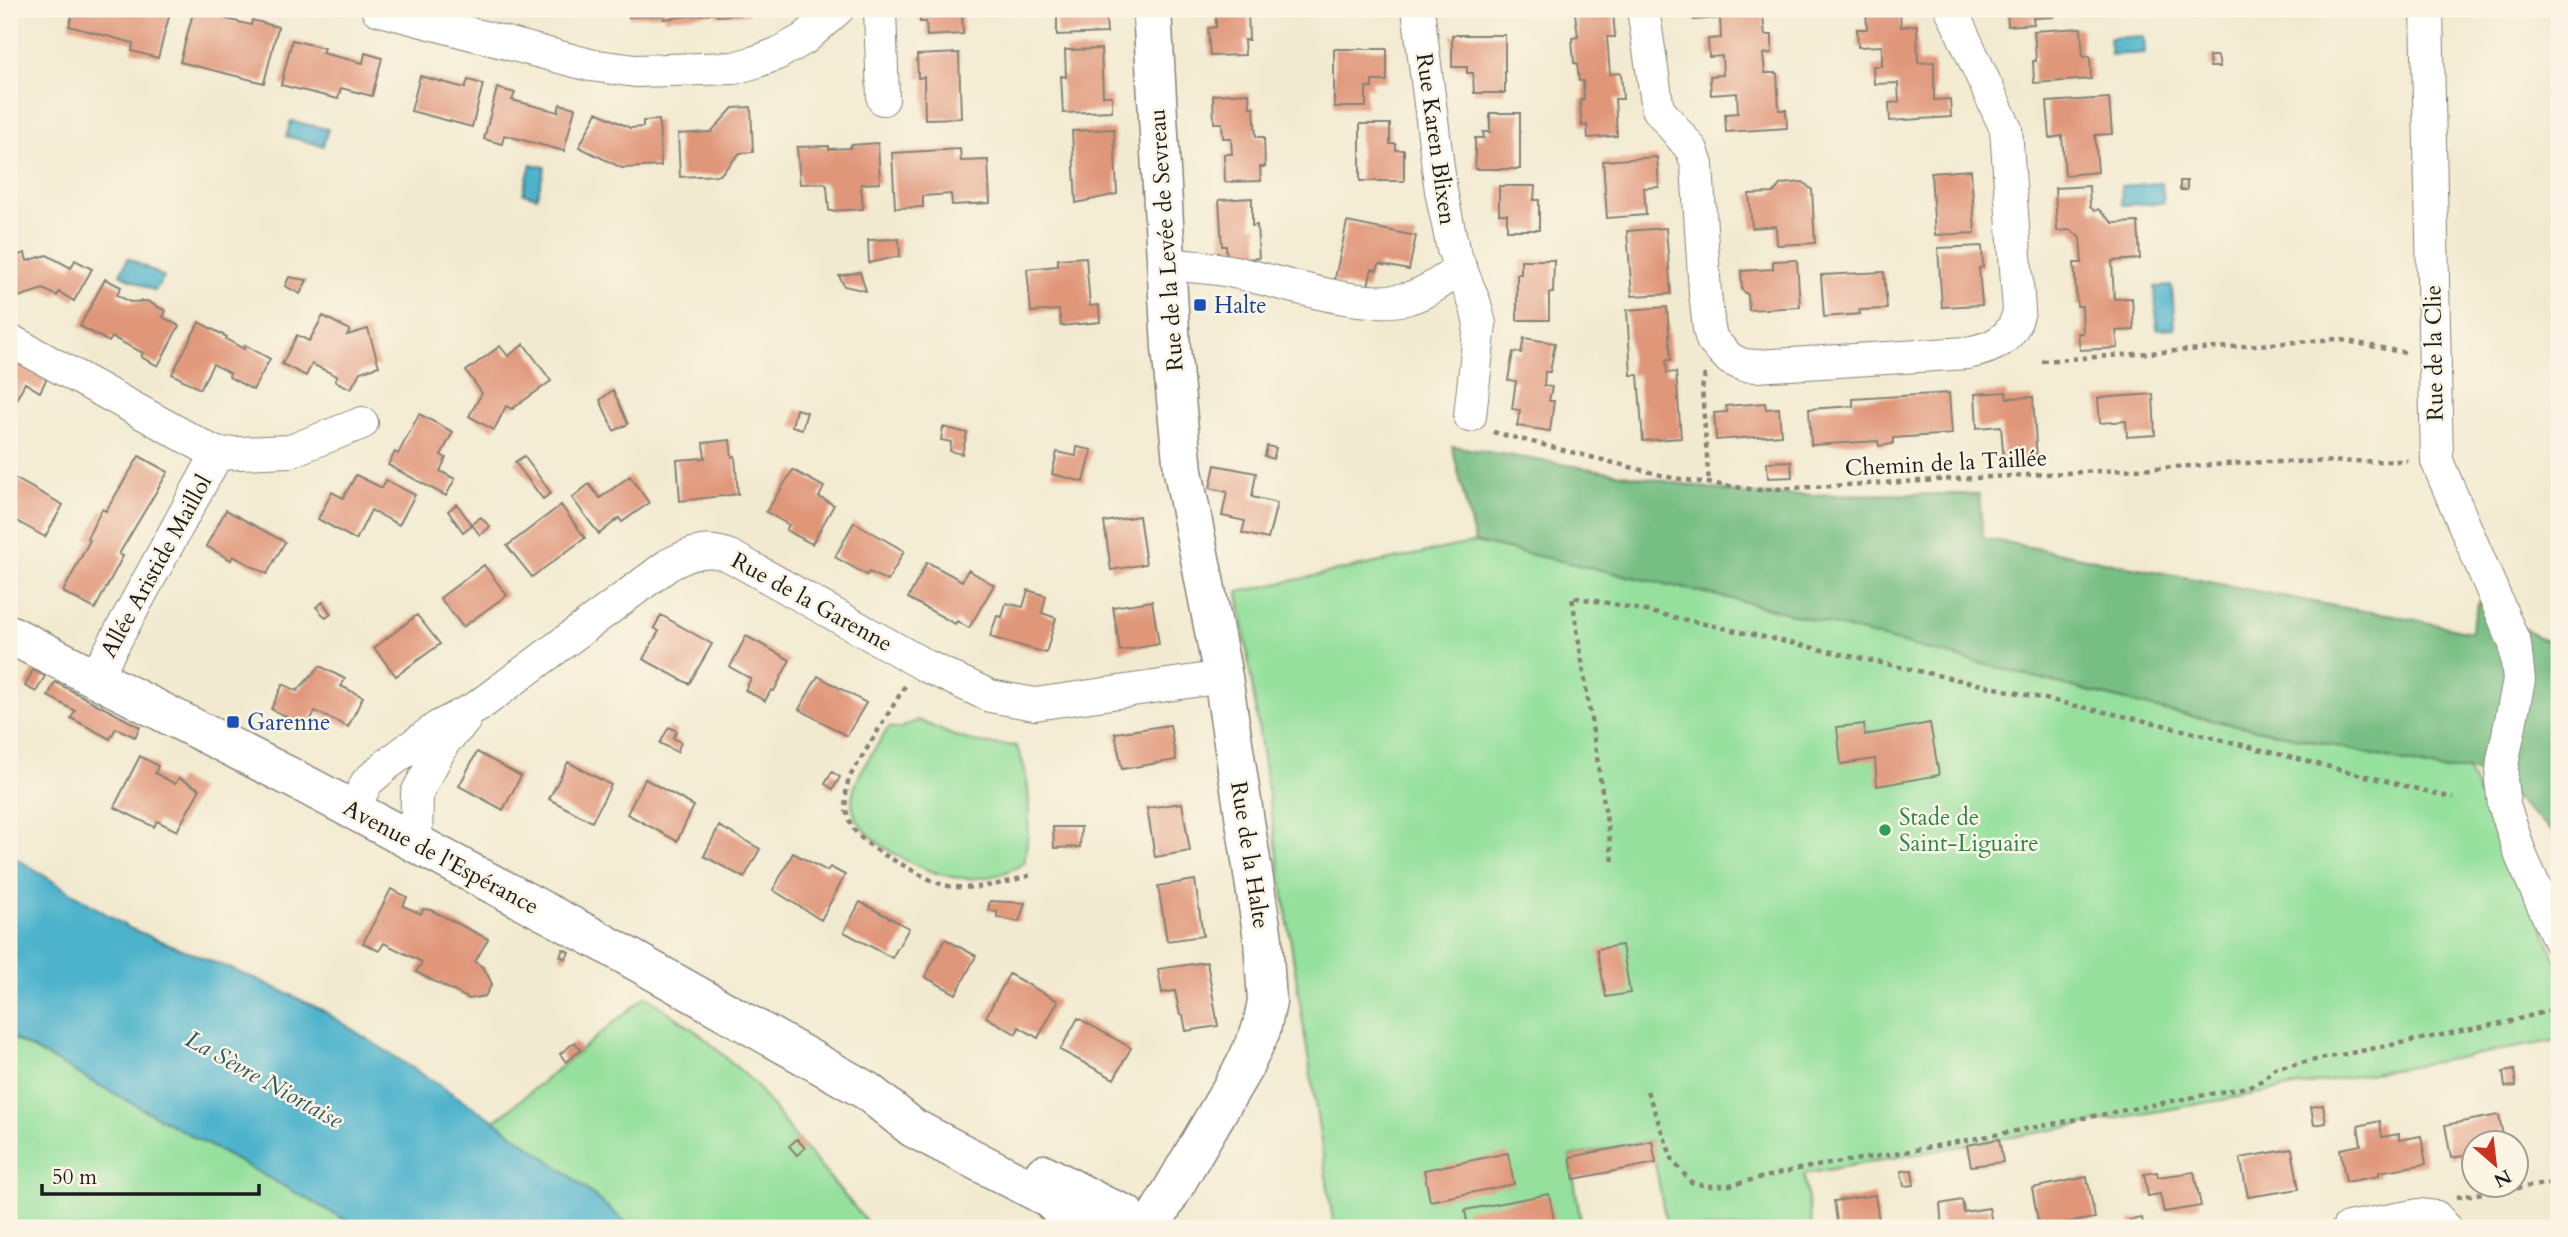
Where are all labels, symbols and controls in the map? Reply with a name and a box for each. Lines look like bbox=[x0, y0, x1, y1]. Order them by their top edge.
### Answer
street label: Rue Karen Blixen bbox=[1409, 51, 1463, 227]
street label: Rue de la Levée de Sevreau bbox=[1141, 108, 1191, 372]
street label: Rue de la Clie bbox=[2417, 285, 2451, 421]
place label: Halte bbox=[1214, 290, 1267, 321]
marker: Halte bbox=[1192, 297, 1208, 313]
street label: Chemin de la Taillée bbox=[1844, 442, 2048, 484]
street label: Allée Aristide Maillol bbox=[93, 469, 219, 663]
street label: Rue de la Garenne bbox=[726, 545, 898, 659]
place label: Garenne bbox=[247, 707, 331, 738]
marker: Garenne bbox=[225, 714, 241, 730]
street label: Rue de la Halte bbox=[1223, 779, 1277, 931]
street label: Avenue de l'Espérance bbox=[338, 792, 544, 922]
place label: Stade de Saint-Liguaire bbox=[1899, 802, 2039, 859]
marker: Stade de Saint-Liguaire bbox=[1877, 822, 1893, 838]
water label: La Sèvre Niortaise bbox=[179, 1023, 349, 1137]
north arrow bbox=[2460, 1128, 2530, 1198]
scale bar bbox=[42, 1153, 259, 1197]
text: 50 m bbox=[52, 1163, 97, 1192]
text: N bbox=[2489, 1163, 2516, 1194]

